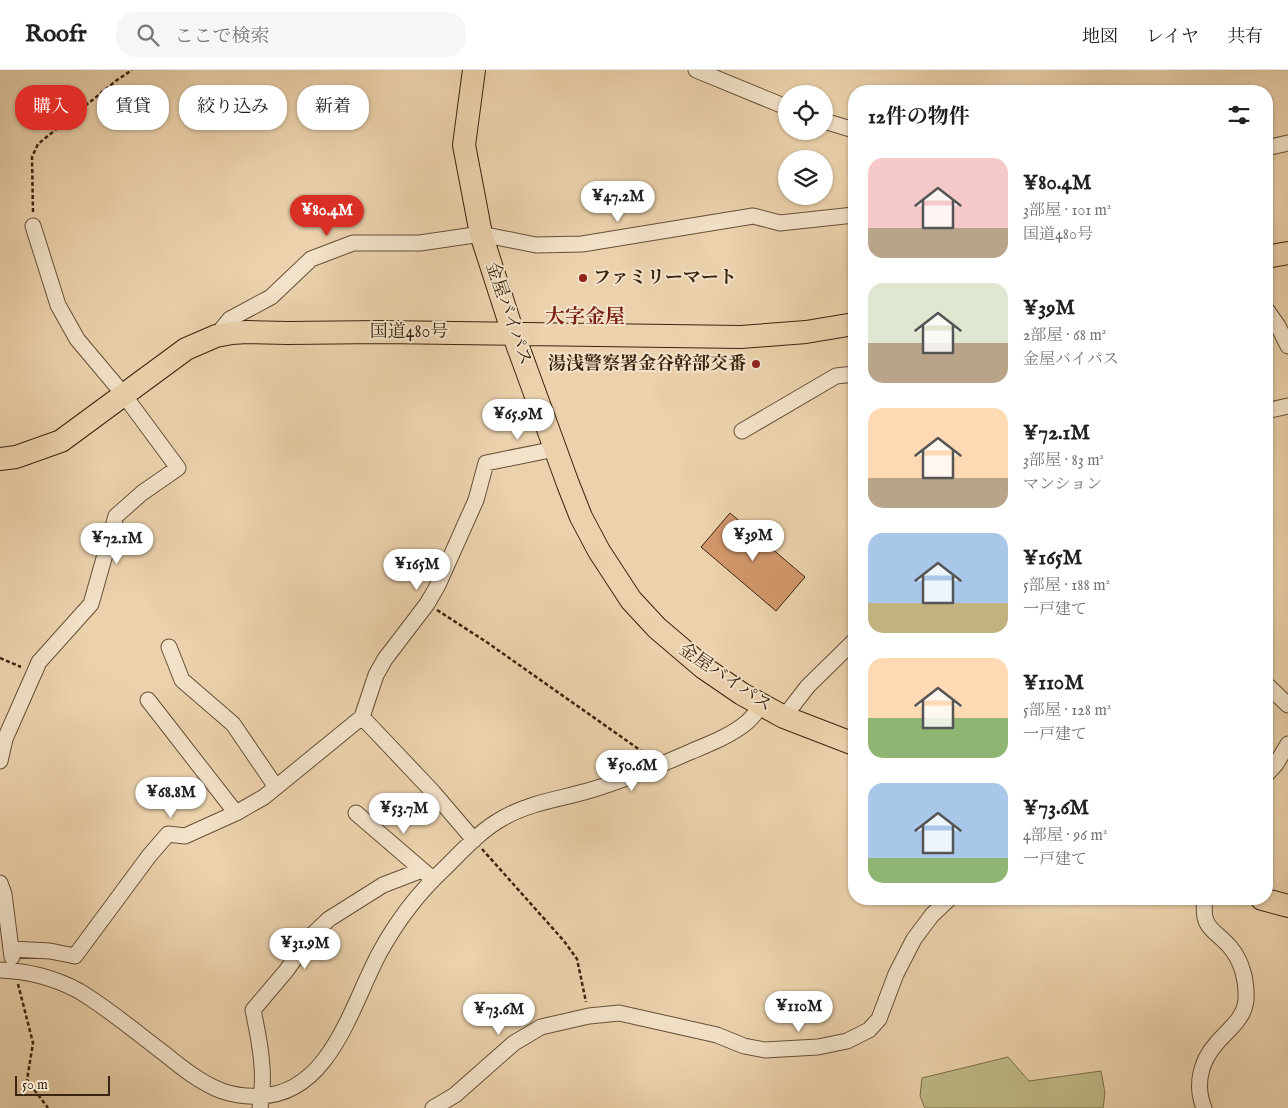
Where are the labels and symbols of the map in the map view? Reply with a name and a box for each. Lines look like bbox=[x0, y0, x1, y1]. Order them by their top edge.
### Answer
pin: ¥47.2M bbox=[577, 180, 659, 223]
pin: ¥80.4M bbox=[286, 194, 368, 237]
street label: 金屋バイパス bbox=[480, 259, 536, 369]
place label: ファミリーマート bbox=[593, 267, 737, 290]
marker: ファミリーマート bbox=[577, 272, 589, 284]
district label: 大字金屋 bbox=[545, 305, 625, 330]
street label: 国道480号 bbox=[370, 321, 448, 344]
place label: 湯浅警察署金谷幹部交番 bbox=[548, 353, 746, 376]
marker: 湯浅警察署金谷幹部交番 bbox=[750, 358, 762, 370]
pin: ¥65.9M bbox=[477, 398, 559, 441]
pin: ¥39M bbox=[723, 520, 783, 562]
pin: ¥72.1M bbox=[76, 522, 158, 565]
pin: ¥165M bbox=[382, 548, 452, 591]
street label: 金屋バイパス bbox=[674, 638, 776, 718]
pin: ¥50.6M bbox=[591, 750, 673, 792]
pin: ¥68.8M bbox=[130, 776, 212, 819]
pin: ¥53.7M bbox=[363, 792, 445, 835]
pin: ¥31.9M bbox=[264, 928, 346, 970]
pin: ¥110M bbox=[764, 990, 834, 1033]
pin: ¥73.6M bbox=[458, 994, 540, 1036]
scale bar bbox=[15, 1073, 110, 1096]

